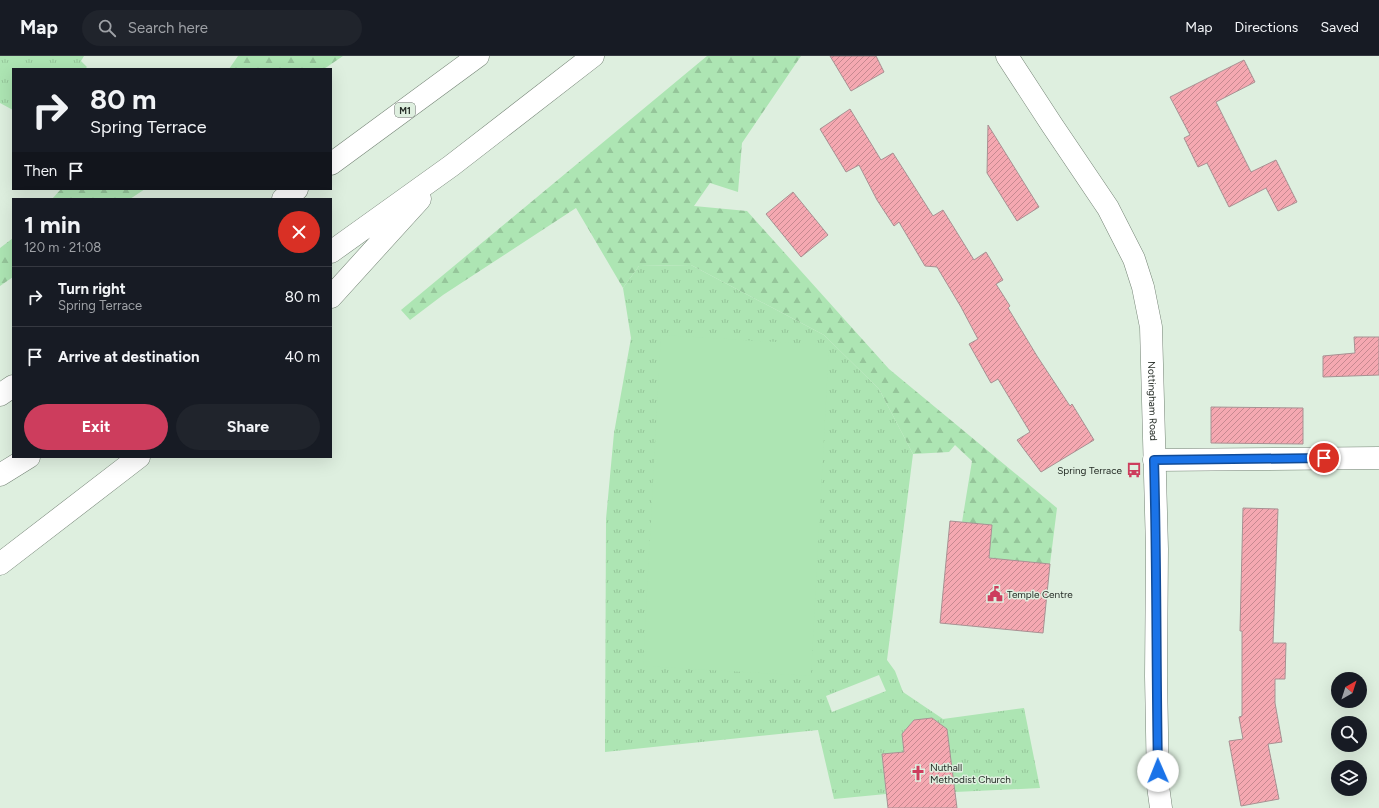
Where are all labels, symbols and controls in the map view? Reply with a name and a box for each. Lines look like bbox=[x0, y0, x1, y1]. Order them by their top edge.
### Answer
search box bbox=[82, 10, 362, 46]
text: Map bbox=[20, 16, 58, 39]
icon: search bbox=[96, 17, 118, 39]
text: Search here bbox=[128, 19, 208, 37]
text: Map bbox=[1185, 19, 1213, 36]
text: Directions bbox=[1235, 19, 1298, 36]
text: Saved bbox=[1320, 19, 1359, 36]
text: 80 m bbox=[90, 82, 156, 116]
icon: right bbox=[24, 84, 76, 136]
road number: M1 bbox=[395, 103, 415, 117]
text: Spring Terrace bbox=[90, 116, 207, 138]
icon: arrive bbox=[65, 160, 87, 182]
text: Then bbox=[24, 162, 57, 180]
text: 1 min bbox=[24, 210, 81, 239]
button: close bbox=[278, 211, 320, 253]
text: 120 m · 21:08 bbox=[24, 240, 101, 255]
text: Turn right bbox=[58, 280, 126, 298]
icon: right bbox=[24, 286, 46, 308]
text: 80 m bbox=[285, 288, 320, 306]
text: Spring Terrace bbox=[58, 298, 142, 313]
icon: arrive bbox=[24, 346, 46, 368]
text: Arrive at destination bbox=[58, 348, 199, 366]
text: 40 m bbox=[285, 348, 320, 366]
street label: Nottingham Road bbox=[1145, 361, 1161, 441]
button: Exit bbox=[24, 404, 168, 450]
button: Share bbox=[176, 404, 320, 450]
pin bbox=[1307, 441, 1341, 475]
icon: arrive bbox=[1313, 447, 1335, 469]
bus stop icon: Spring Terrace bbox=[1125, 461, 1143, 479]
place label: Spring Terrace bbox=[1057, 464, 1123, 477]
public building icon: Temple Centre bbox=[986, 585, 1004, 603]
place label: Temple Centre bbox=[1007, 588, 1073, 601]
north arrow bbox=[1331, 672, 1367, 708]
map controls bbox=[1331, 672, 1367, 796]
button: search bbox=[1331, 716, 1367, 752]
position arrow bbox=[1137, 750, 1179, 792]
button: layers bbox=[1331, 760, 1367, 796]
place label: Nuthall Methodist Church bbox=[930, 761, 1011, 786]
church icon: Nuthall Methodist Church bbox=[909, 764, 927, 782]

